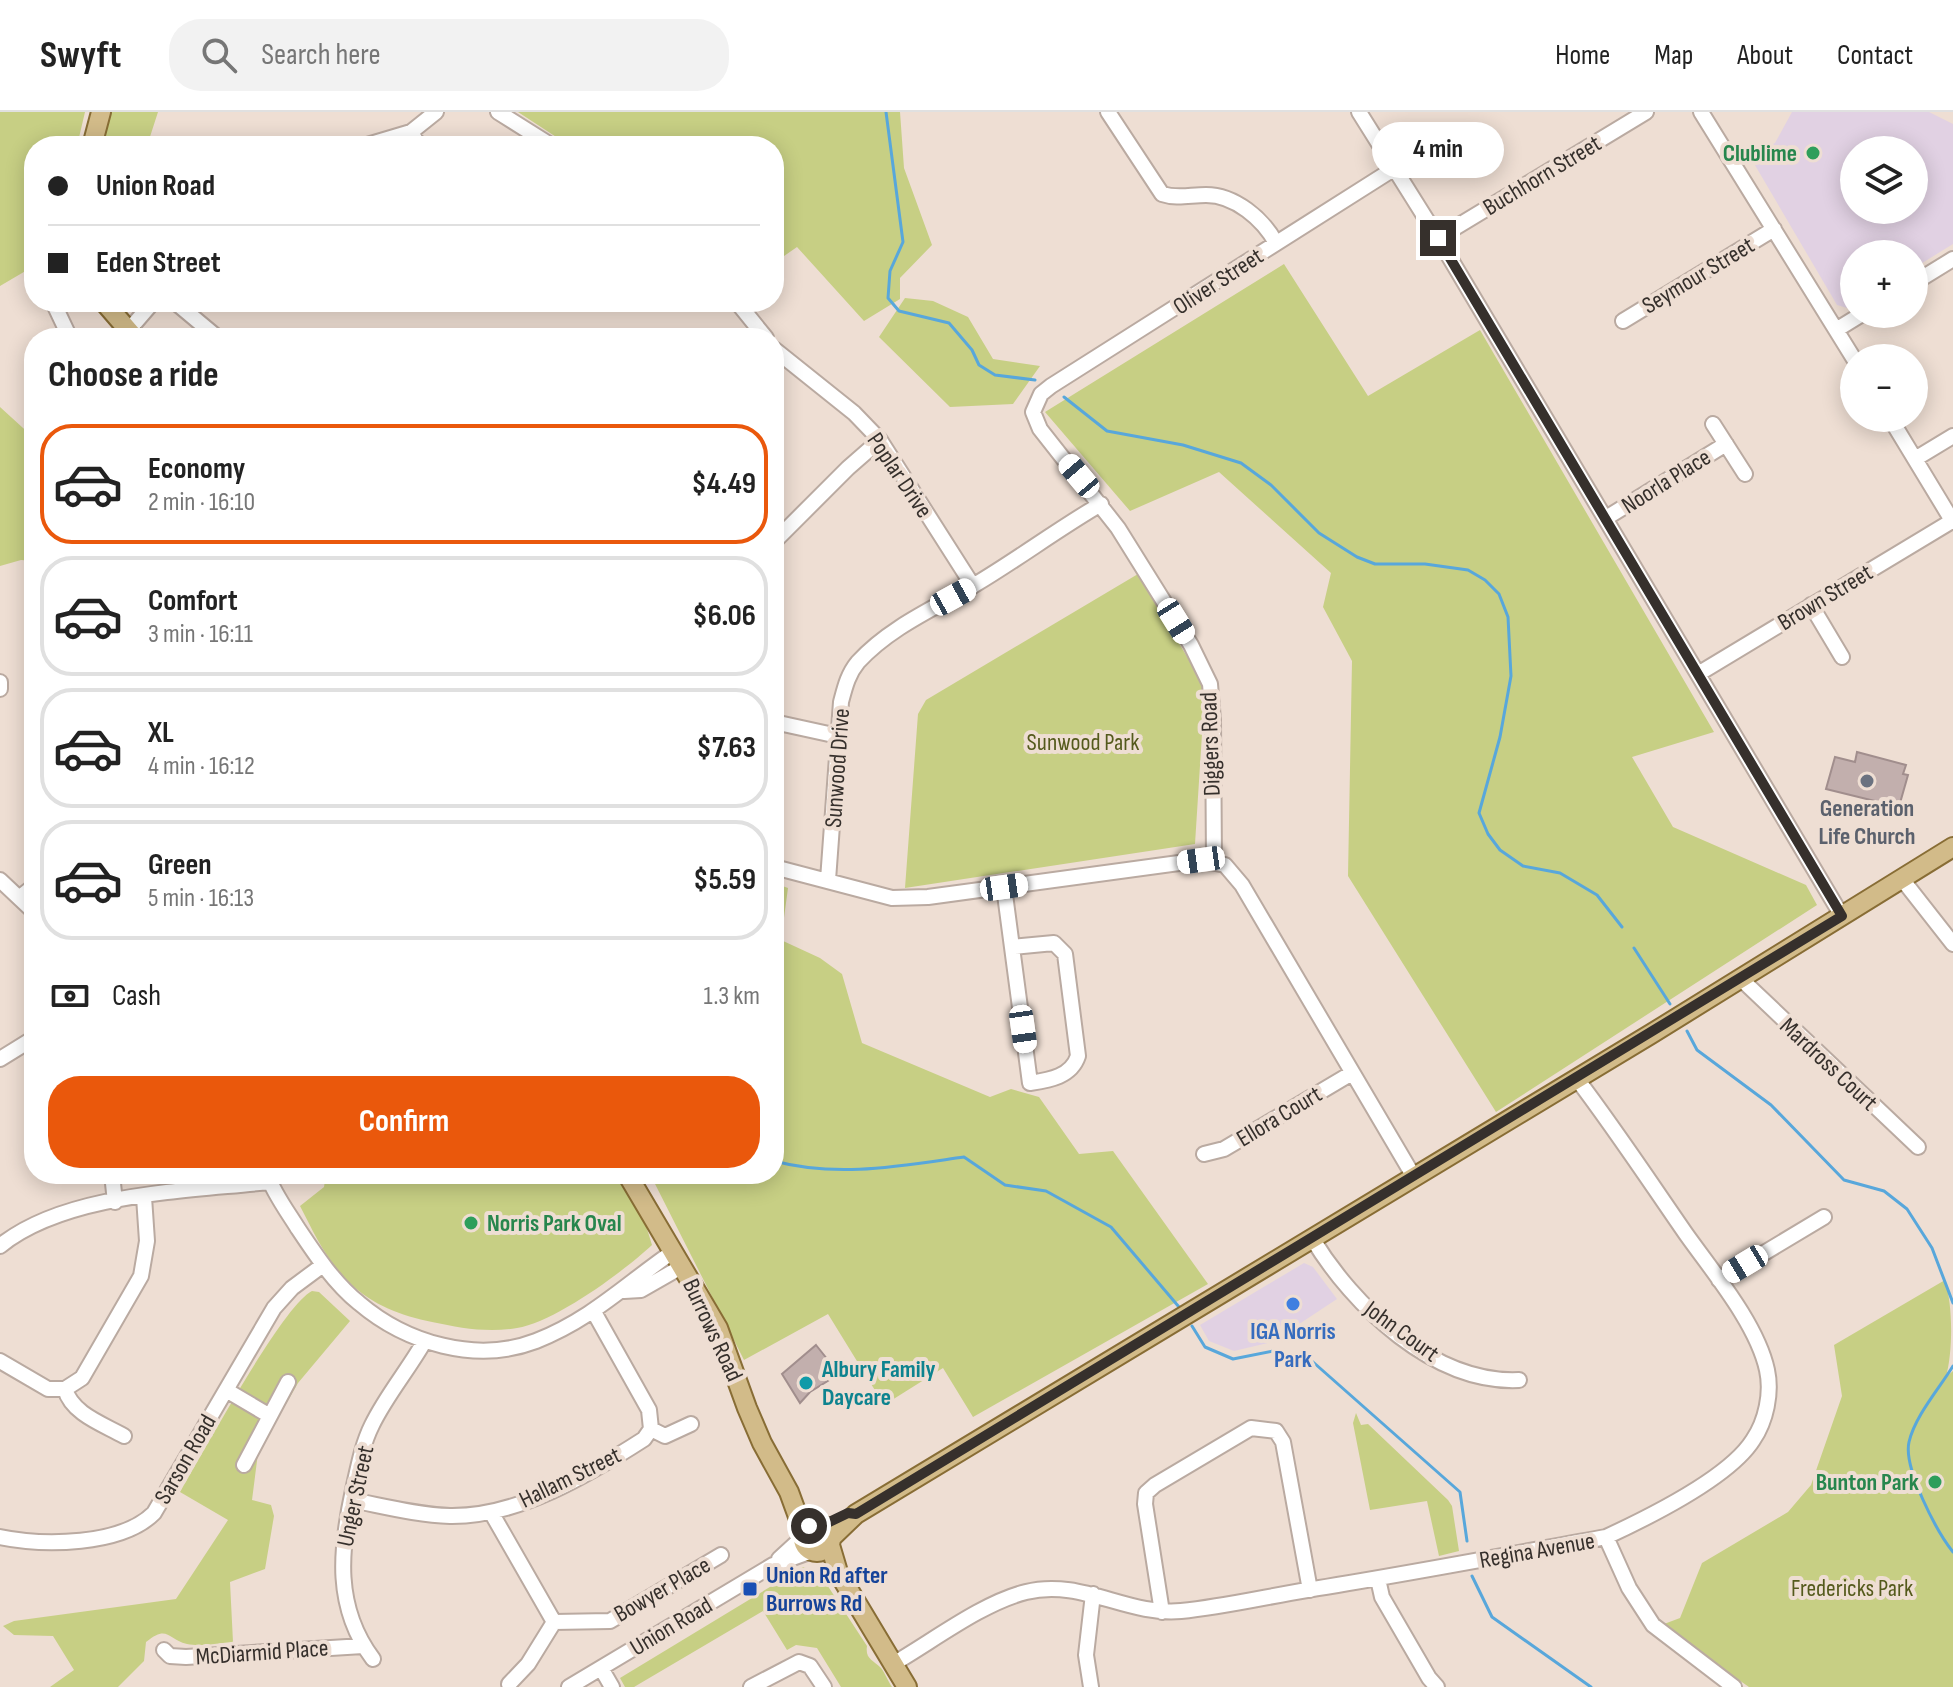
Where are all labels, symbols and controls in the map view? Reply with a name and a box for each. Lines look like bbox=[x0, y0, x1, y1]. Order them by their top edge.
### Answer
search box bbox=[169, 19, 729, 91]
text: Swyft bbox=[40, 33, 121, 78]
icon: search bbox=[197, 33, 241, 77]
text: Search here bbox=[261, 37, 381, 73]
text: Home bbox=[1555, 39, 1610, 72]
text: Map bbox=[1654, 39, 1693, 72]
text: About bbox=[1737, 39, 1793, 72]
text: Contact bbox=[1837, 39, 1913, 72]
callout: 4 min bbox=[1372, 122, 1504, 178]
street label: Buchhorn Street bbox=[1478, 129, 1606, 222]
text: 4 min bbox=[1413, 134, 1463, 165]
map controls bbox=[1840, 136, 1928, 432]
button: layers bbox=[1840, 136, 1928, 224]
place label: Clublime bbox=[1723, 139, 1797, 168]
marker: Clublime bbox=[1804, 144, 1822, 162]
text: Union Road bbox=[96, 168, 215, 204]
route end bbox=[1420, 220, 1456, 256]
street label: Seymour Street bbox=[1637, 231, 1760, 320]
button: + bbox=[1840, 240, 1928, 328]
street label: Oliver Street bbox=[1168, 242, 1269, 321]
text: Eden Street bbox=[96, 245, 221, 281]
button: − bbox=[1840, 344, 1928, 432]
text: Choose a ride bbox=[48, 354, 219, 397]
street label: Poplar Drive bbox=[861, 427, 939, 523]
street label: Noorla Place bbox=[1616, 443, 1716, 520]
icon: car bbox=[52, 448, 124, 520]
car bbox=[1054, 450, 1104, 502]
text: Economy bbox=[148, 451, 245, 487]
text: $4.49 bbox=[691, 466, 756, 502]
text: 2 min · 16:10 bbox=[148, 487, 255, 518]
street label: Brown Street bbox=[1773, 558, 1878, 637]
car bbox=[926, 575, 980, 619]
icon: car bbox=[52, 580, 124, 652]
text: Comfort bbox=[148, 583, 238, 619]
car bbox=[1153, 594, 1199, 648]
text: $6.06 bbox=[692, 598, 756, 634]
text: 3 min · 16:11 bbox=[148, 619, 253, 650]
street label: Diggers Road bbox=[1194, 692, 1227, 796]
street label: Sunwood Drive bbox=[819, 707, 856, 829]
icon: car bbox=[52, 712, 124, 784]
text: XL bbox=[148, 715, 174, 751]
park label: Sunwood Park bbox=[1027, 728, 1139, 757]
text: $7.63 bbox=[697, 730, 756, 766]
text: 4 min · 16:12 bbox=[148, 751, 255, 782]
marker: Generation Life Church bbox=[1858, 772, 1876, 790]
place label: Generation Life Church bbox=[1819, 794, 1915, 851]
icon: car bbox=[52, 844, 124, 916]
car bbox=[1176, 845, 1226, 875]
text: Green bbox=[148, 847, 212, 883]
text: $5.59 bbox=[693, 862, 756, 898]
car bbox=[979, 872, 1029, 902]
text: 5 min · 16:13 bbox=[148, 883, 254, 914]
icon: cash bbox=[48, 974, 92, 1018]
text: Cash bbox=[112, 978, 161, 1014]
text: 1.3 km bbox=[704, 981, 760, 1012]
car bbox=[1008, 1004, 1038, 1054]
street label: Mardross Court bbox=[1774, 1012, 1884, 1117]
button: Confirm bbox=[48, 1076, 760, 1168]
street label: Ellora Court bbox=[1231, 1080, 1327, 1153]
place label: Norris Park Oval bbox=[487, 1209, 622, 1238]
marker: Norris Park Oval bbox=[462, 1214, 480, 1232]
car bbox=[1718, 1241, 1772, 1287]
street label: Burrows Road bbox=[676, 1274, 749, 1386]
street label: John Court bbox=[1358, 1294, 1445, 1368]
marker: IGA Norris Park bbox=[1284, 1295, 1302, 1313]
place label: IGA Norris Park bbox=[1250, 1317, 1336, 1374]
place label: Albury Family Daycare bbox=[821, 1355, 935, 1412]
marker: Albury Family Daycare bbox=[797, 1374, 815, 1392]
street label: Sarson Road bbox=[148, 1409, 223, 1509]
street label: Hallam Street bbox=[515, 1440, 626, 1514]
street label: Unger Street bbox=[331, 1443, 380, 1549]
place label: Bunton Park bbox=[1816, 1468, 1919, 1497]
marker: Bunton Park bbox=[1926, 1473, 1944, 1491]
route start bbox=[791, 1508, 827, 1544]
street label: Regina Avenue bbox=[1477, 1526, 1597, 1575]
street label: Bowyer Place bbox=[609, 1550, 716, 1629]
place label: Union Rd after Burrows Rd bbox=[766, 1561, 888, 1618]
park label: Fredericks Park bbox=[1791, 1574, 1913, 1603]
marker: Union Rd after Burrows Rd bbox=[741, 1580, 759, 1598]
street label: Union Road bbox=[625, 1591, 718, 1662]
street label: McDiarmid Place bbox=[195, 1633, 329, 1672]

